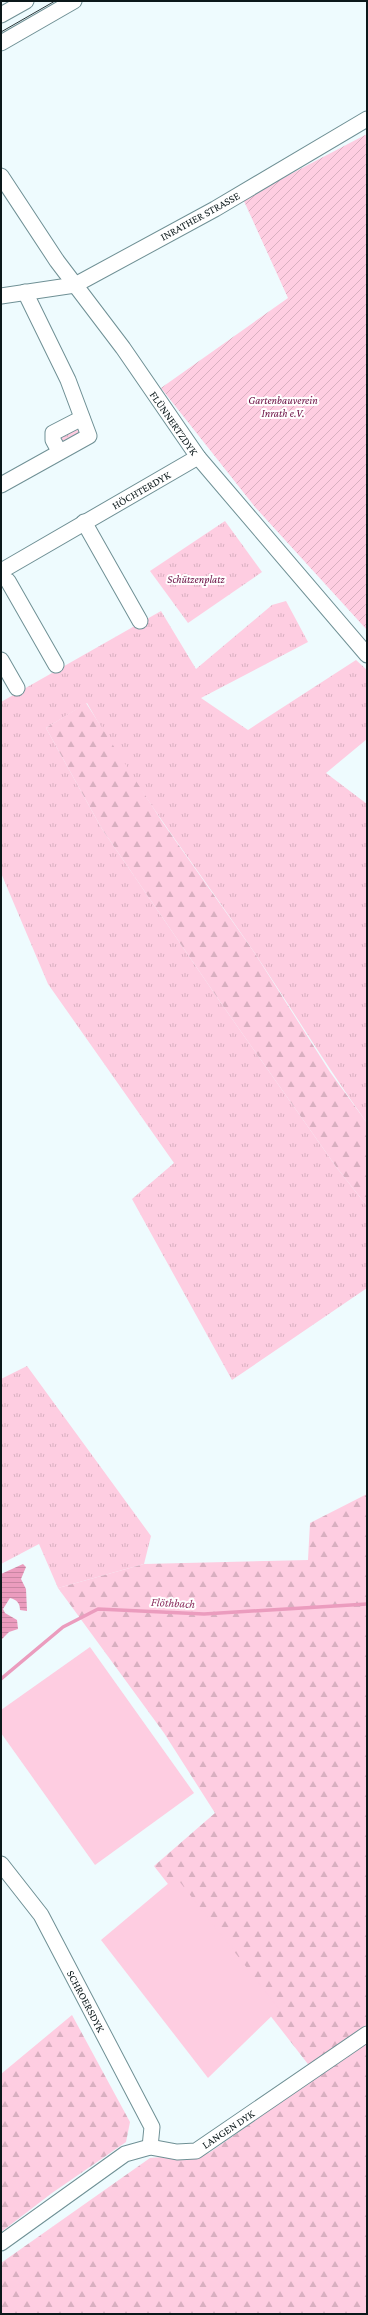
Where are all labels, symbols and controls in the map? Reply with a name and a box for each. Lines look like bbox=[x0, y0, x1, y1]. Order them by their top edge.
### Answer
street label: INRATHER STRASSE bbox=[158, 189, 242, 243]
street label: FLÜNNERTZDYK bbox=[148, 389, 201, 458]
park label: Gartenbauverein Inrath e.V. bbox=[248, 394, 318, 419]
street label: HÖCHTERDYK bbox=[110, 468, 173, 512]
park label: Schützenplatz bbox=[167, 573, 226, 586]
water label: Flöthbach bbox=[151, 1595, 196, 1611]
street label: SCHROERSDYK bbox=[65, 1968, 108, 2035]
street label: LANGEN DYK bbox=[200, 2107, 257, 2151]

